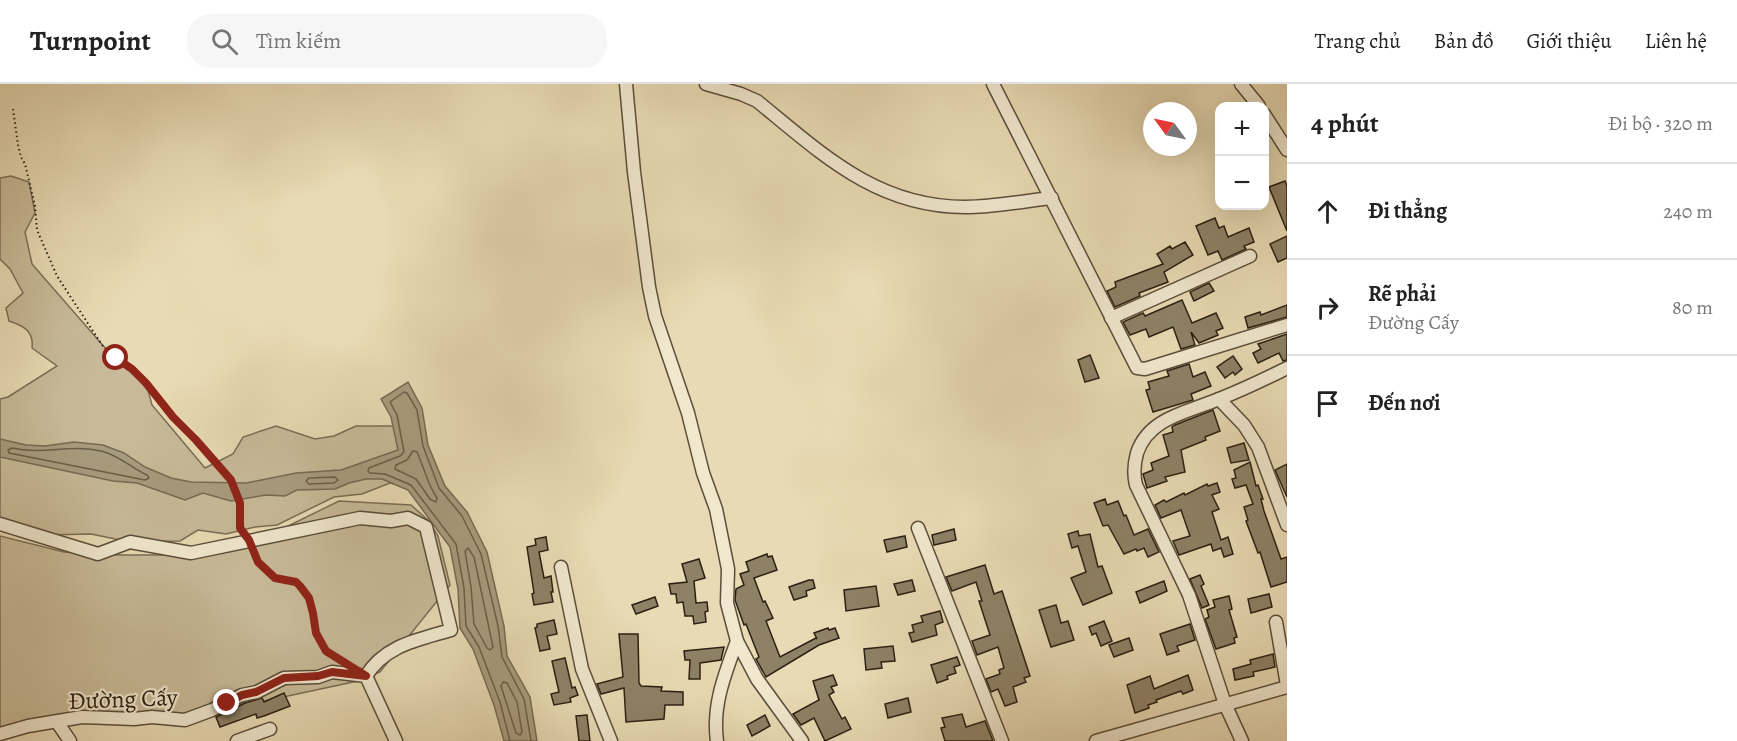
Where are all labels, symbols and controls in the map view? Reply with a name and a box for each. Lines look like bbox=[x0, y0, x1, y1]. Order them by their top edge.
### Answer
search box bbox=[187, 14, 607, 68]
text: Turnpoint bbox=[30, 22, 151, 60]
icon: search bbox=[208, 25, 241, 58]
text: Tìm kiếm bbox=[256, 26, 341, 56]
text: Trang chủ bbox=[1315, 27, 1401, 55]
text: Bản đồ bbox=[1434, 27, 1493, 55]
text: Giới thiệu bbox=[1526, 27, 1612, 55]
text: Liên hệ bbox=[1645, 27, 1707, 55]
north arrow bbox=[1143, 102, 1197, 156]
map controls bbox=[1215, 102, 1269, 210]
button: + bbox=[1215, 102, 1269, 156]
text: 4 phút bbox=[1311, 106, 1379, 141]
text: Đi bộ · 320 m bbox=[1608, 110, 1713, 137]
button: − bbox=[1215, 156, 1269, 210]
icon: ahead bbox=[1311, 195, 1344, 228]
text: Đi thẳng bbox=[1368, 196, 1447, 226]
text: 240 m bbox=[1663, 198, 1713, 225]
text: Rẽ phải bbox=[1368, 279, 1436, 309]
icon: right bbox=[1311, 291, 1344, 324]
text: 80 m bbox=[1672, 294, 1713, 321]
text: Đường Cấy bbox=[1368, 309, 1459, 336]
route start bbox=[102, 344, 128, 370]
icon: arrive bbox=[1311, 387, 1344, 420]
text: Đến nơi bbox=[1368, 388, 1440, 418]
street label: Đường Cấy bbox=[68, 681, 178, 717]
route end bbox=[213, 689, 239, 715]

